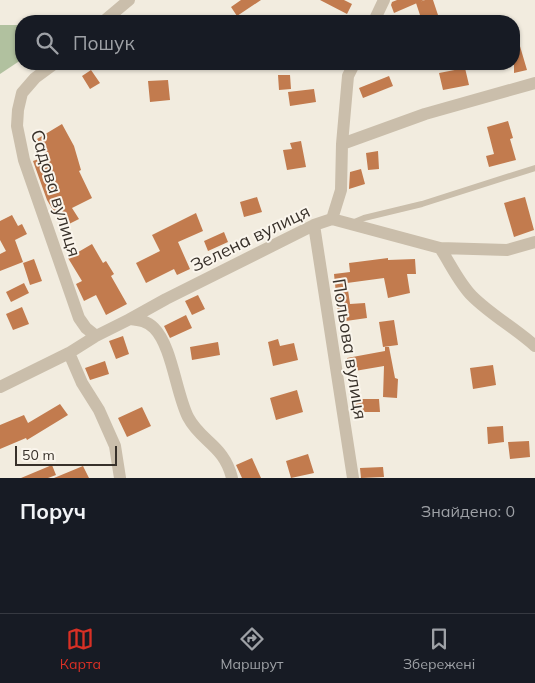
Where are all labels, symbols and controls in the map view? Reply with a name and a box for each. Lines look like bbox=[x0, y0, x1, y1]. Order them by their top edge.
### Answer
search box bbox=[15, 15, 520, 70]
icon: search bbox=[33, 29, 61, 57]
text: Пошук bbox=[73, 31, 135, 55]
street label: Садова вулиця bbox=[26, 127, 86, 259]
street label: Зелена вулиця bbox=[186, 199, 314, 277]
street label: Польова вулиця bbox=[328, 277, 372, 421]
scale bar bbox=[15, 443, 118, 466]
text: 50 m bbox=[22, 446, 55, 464]
text: Поруч bbox=[20, 498, 86, 524]
text: Знайдено: 0 bbox=[421, 501, 515, 521]
tab: Карта bbox=[60, 625, 101, 673]
tab: Маршрут bbox=[220, 625, 283, 673]
tab: Збережені bbox=[403, 625, 475, 673]

